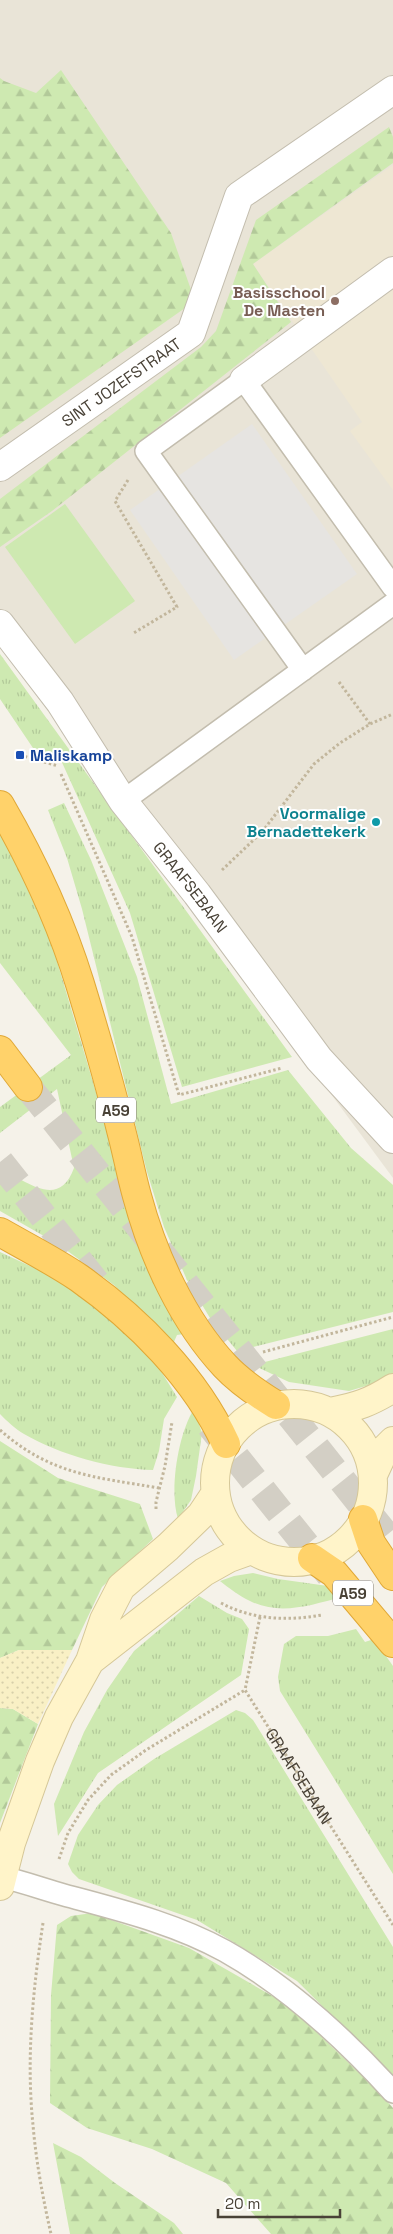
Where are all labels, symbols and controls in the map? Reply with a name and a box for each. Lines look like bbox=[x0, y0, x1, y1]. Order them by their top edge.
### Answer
place label: Basisschool De Masten bbox=[233, 282, 325, 321]
marker: Basisschool De Masten bbox=[329, 295, 341, 307]
street label: SINT JOZEFSTRAAT bbox=[57, 333, 185, 431]
place label: Maliskamp bbox=[30, 745, 112, 766]
marker: Maliskamp bbox=[14, 749, 26, 761]
place label: Voormalige Bernadettekerk bbox=[247, 803, 366, 842]
marker: Voormalige Bernadettekerk bbox=[370, 816, 382, 828]
street label: GRAAFSEBAAN bbox=[149, 837, 232, 937]
road number: A59 bbox=[96, 1098, 136, 1122]
road number: A59 bbox=[333, 1580, 373, 1606]
street label: GRAAFSEBAAN bbox=[261, 1724, 337, 1828]
scale bar bbox=[218, 2186, 340, 2218]
text: 20 m bbox=[225, 2194, 260, 2213]

